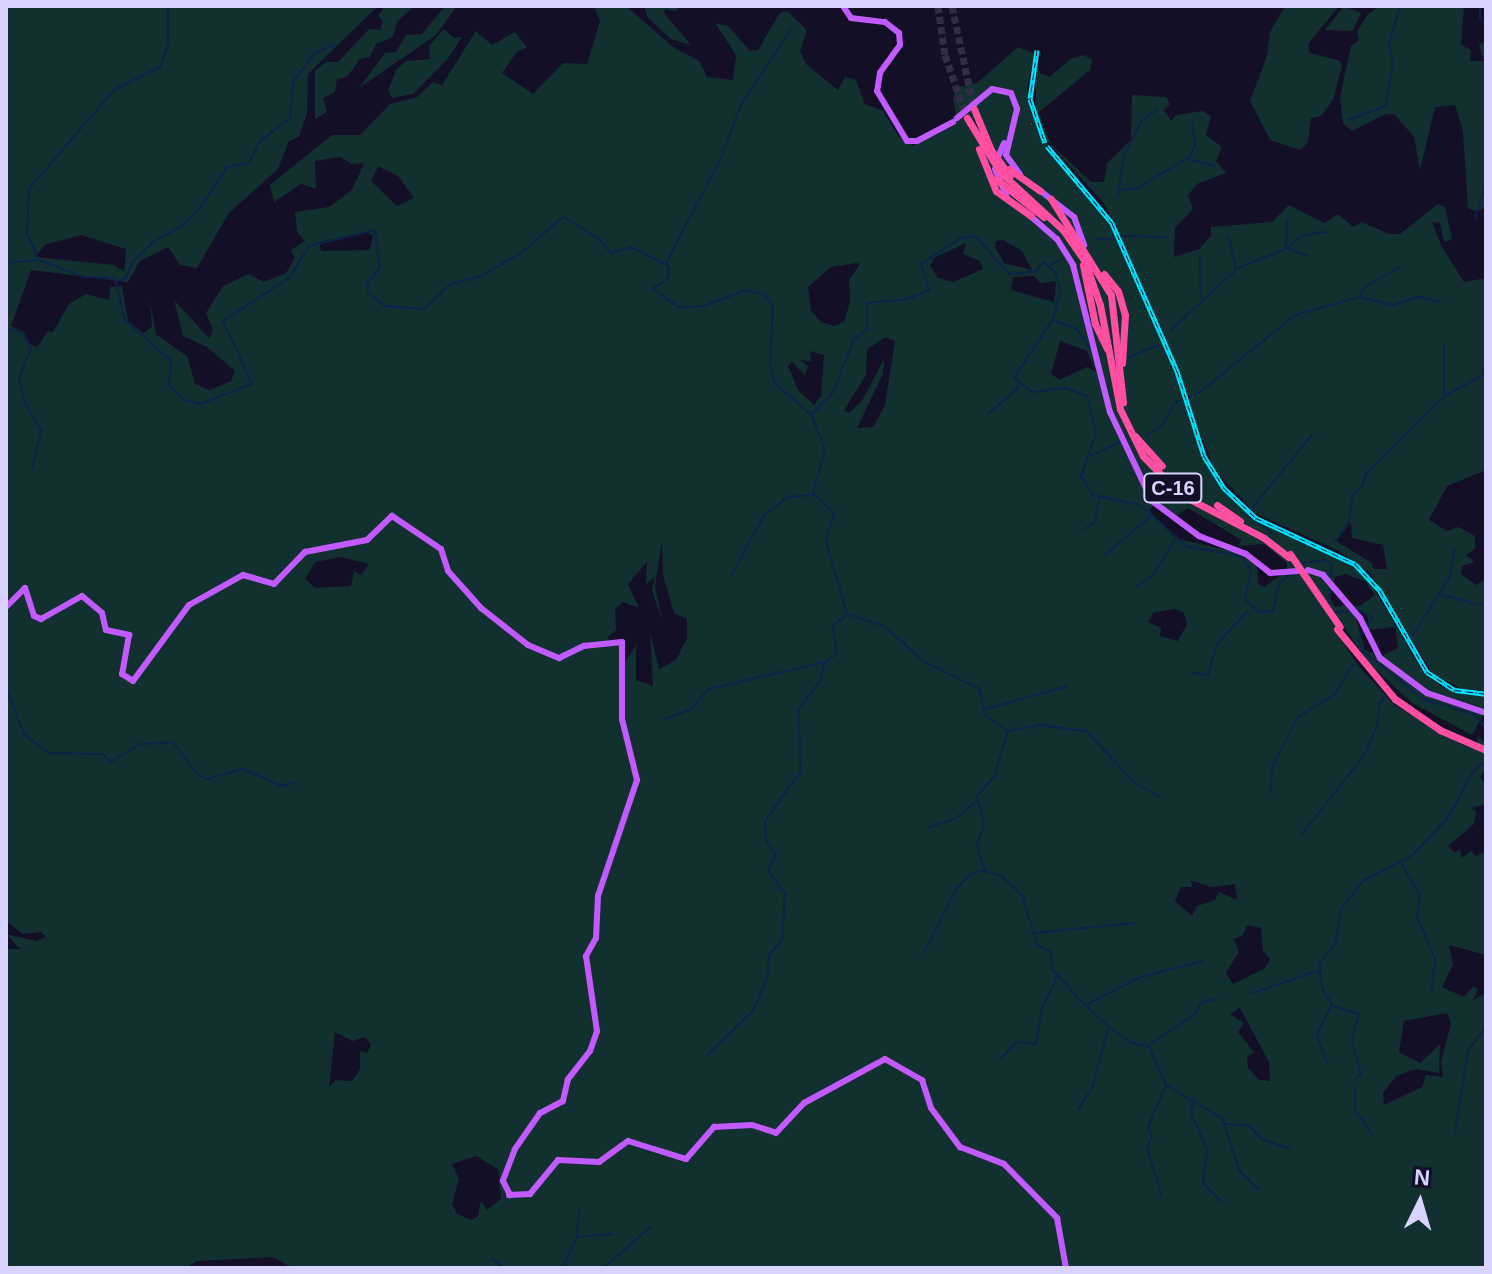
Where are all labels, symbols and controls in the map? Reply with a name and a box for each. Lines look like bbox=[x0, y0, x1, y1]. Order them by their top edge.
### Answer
road number: C-16 bbox=[1143, 472, 1203, 504]
north arrow bbox=[1380, 1162, 1460, 1242]
text: N bbox=[1413, 1164, 1431, 1191]

